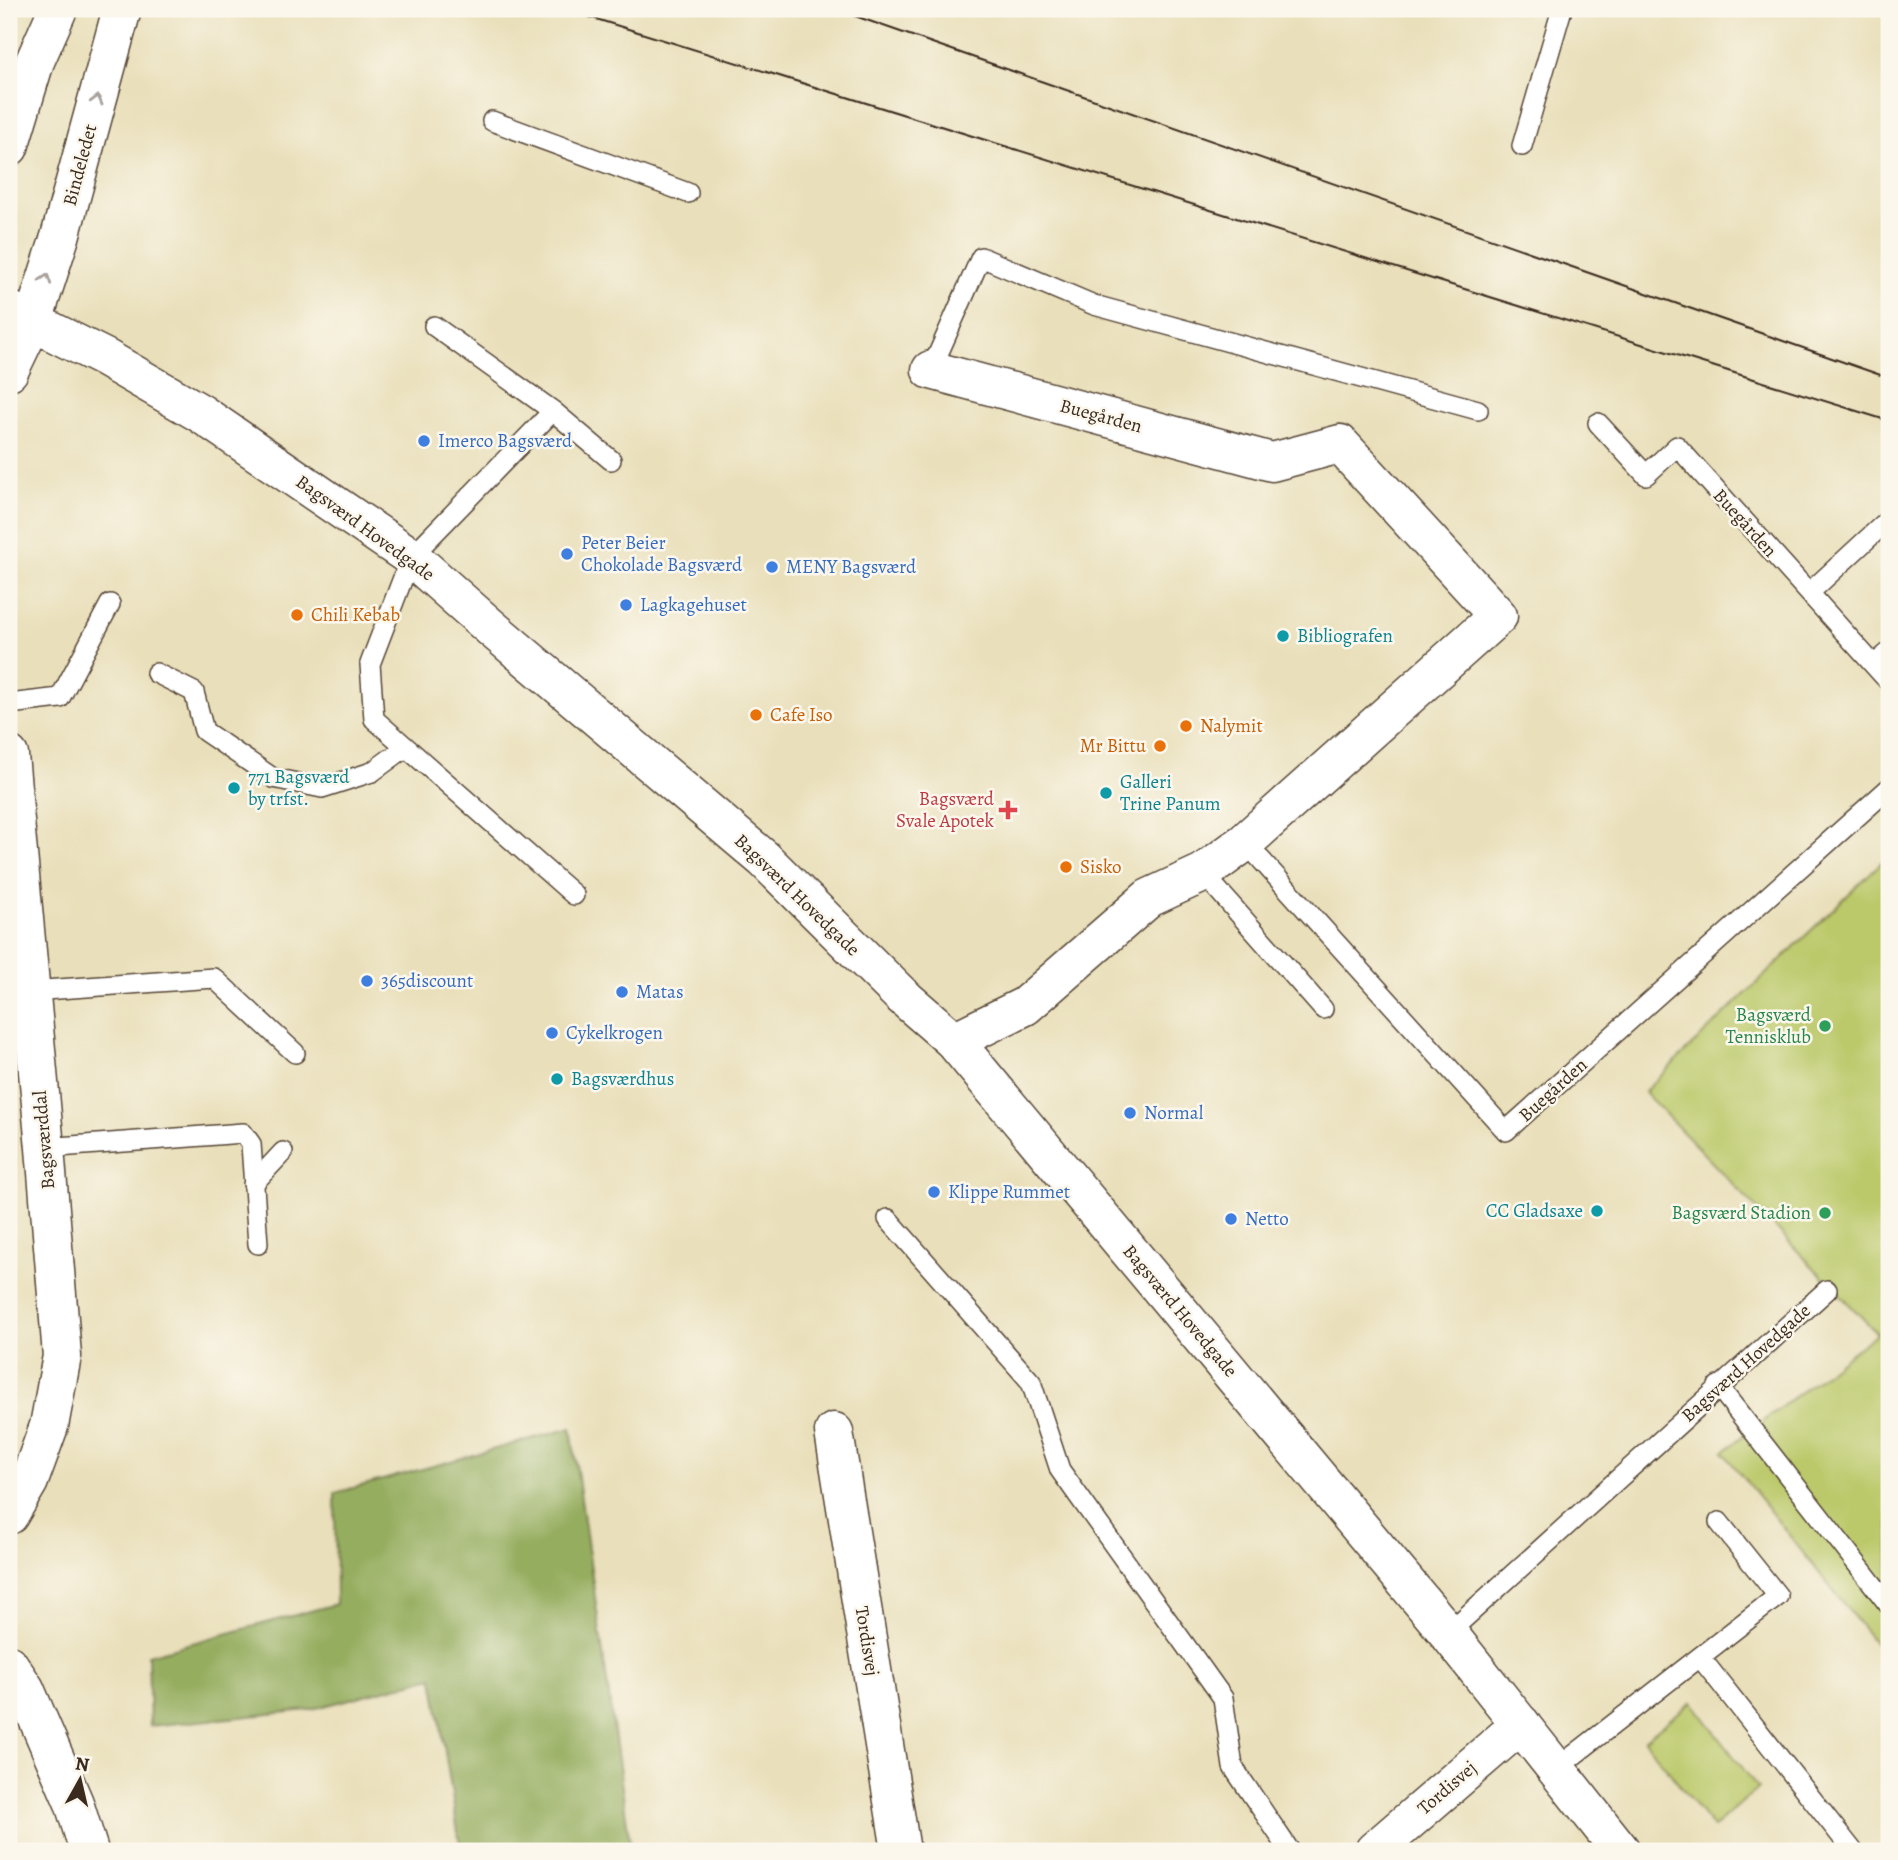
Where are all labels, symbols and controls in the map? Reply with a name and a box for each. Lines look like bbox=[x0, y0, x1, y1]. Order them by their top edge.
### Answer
one-way arrow bbox=[89, 95, 104, 107]
street label: Bindeledet bbox=[57, 121, 103, 209]
one-way arrow bbox=[38, 273, 52, 286]
street label: Buegården bbox=[1057, 393, 1145, 439]
place label: Imerco Bagsværd bbox=[438, 428, 573, 454]
marker: Imerco Bagsværd bbox=[416, 433, 432, 449]
street label: Bagsværd Hovedgade bbox=[290, 469, 440, 587]
street label: Buegården bbox=[1707, 483, 1783, 563]
place label: Peter Beier Chokolade Bagsværd bbox=[581, 530, 743, 578]
marker: Peter Beier Chokolade Bagsværd bbox=[559, 546, 575, 562]
place label: MENY Bagsværd bbox=[786, 554, 917, 580]
marker: MENY Bagsværd bbox=[764, 559, 780, 575]
place label: Lagkagehuset bbox=[640, 592, 747, 618]
marker: Lagkagehuset bbox=[618, 597, 634, 613]
place label: Chili Kebab bbox=[311, 602, 400, 628]
marker: Chili Kebab bbox=[289, 607, 305, 623]
place label: Bibliografen bbox=[1297, 623, 1393, 649]
marker: Bibliografen bbox=[1275, 628, 1291, 644]
place label: Cafe Iso bbox=[770, 702, 833, 728]
marker: Cafe Iso bbox=[748, 707, 764, 723]
place label: Nalymit bbox=[1200, 713, 1263, 739]
marker: Nalymit bbox=[1178, 718, 1194, 734]
place label: Mr Bittu bbox=[1080, 733, 1147, 759]
marker: Mr Bittu bbox=[1152, 738, 1168, 754]
place label: 771 Bagsværd by trfst. bbox=[248, 764, 350, 812]
place label: Galleri Trine Panum bbox=[1120, 769, 1221, 817]
marker: 771 Bagsværd by trfst. bbox=[226, 780, 242, 796]
marker: Galleri Trine Panum bbox=[1098, 785, 1114, 801]
place label: Bagsværd Svale Apotek bbox=[896, 786, 995, 834]
marker: Bagsværd Svale Apotek bbox=[1000, 802, 1016, 818]
street label: Bagsværd Hovedgade bbox=[728, 828, 866, 962]
place label: Sisko bbox=[1080, 854, 1121, 880]
marker: Sisko bbox=[1058, 859, 1074, 875]
place label: 365discount bbox=[381, 968, 473, 994]
marker: 365discount bbox=[359, 973, 375, 989]
place label: Matas bbox=[636, 979, 684, 1005]
marker: Matas bbox=[614, 984, 630, 1000]
place label: Bagsværd Tennisklub bbox=[1725, 1002, 1812, 1050]
marker: Bagsværd Tennisklub bbox=[1817, 1018, 1833, 1034]
place label: Cykelkrogen bbox=[566, 1020, 663, 1046]
marker: Cykelkrogen bbox=[544, 1025, 560, 1041]
street label: Buegården bbox=[1513, 1052, 1593, 1128]
place label: Bagsværdhus bbox=[571, 1066, 674, 1092]
marker: Bagsværdhus bbox=[549, 1071, 565, 1087]
street label: Bagsværddal bbox=[27, 1089, 61, 1190]
place label: Normal bbox=[1144, 1100, 1204, 1126]
marker: Normal bbox=[1122, 1105, 1138, 1121]
place label: Klippe Rummet bbox=[948, 1179, 1070, 1205]
marker: Klippe Rummet bbox=[926, 1184, 942, 1200]
place label: CC Gladsaxe bbox=[1486, 1198, 1583, 1224]
place label: Bagsværd Stadion bbox=[1671, 1200, 1811, 1226]
marker: CC Gladsaxe bbox=[1589, 1203, 1605, 1219]
marker: Bagsværd Stadion bbox=[1817, 1205, 1833, 1221]
place label: Netto bbox=[1245, 1206, 1289, 1232]
marker: Netto bbox=[1223, 1211, 1239, 1227]
street label: Bagsværd Hovedgade bbox=[1117, 1239, 1243, 1383]
street label: Bagsværd Hovedgade bbox=[1676, 1298, 1816, 1428]
street label: Tordisvej bbox=[849, 1604, 885, 1678]
north arrow bbox=[46, 1744, 116, 1814]
text: N bbox=[74, 1750, 91, 1778]
street label: Tordisvej bbox=[1412, 1755, 1482, 1821]

